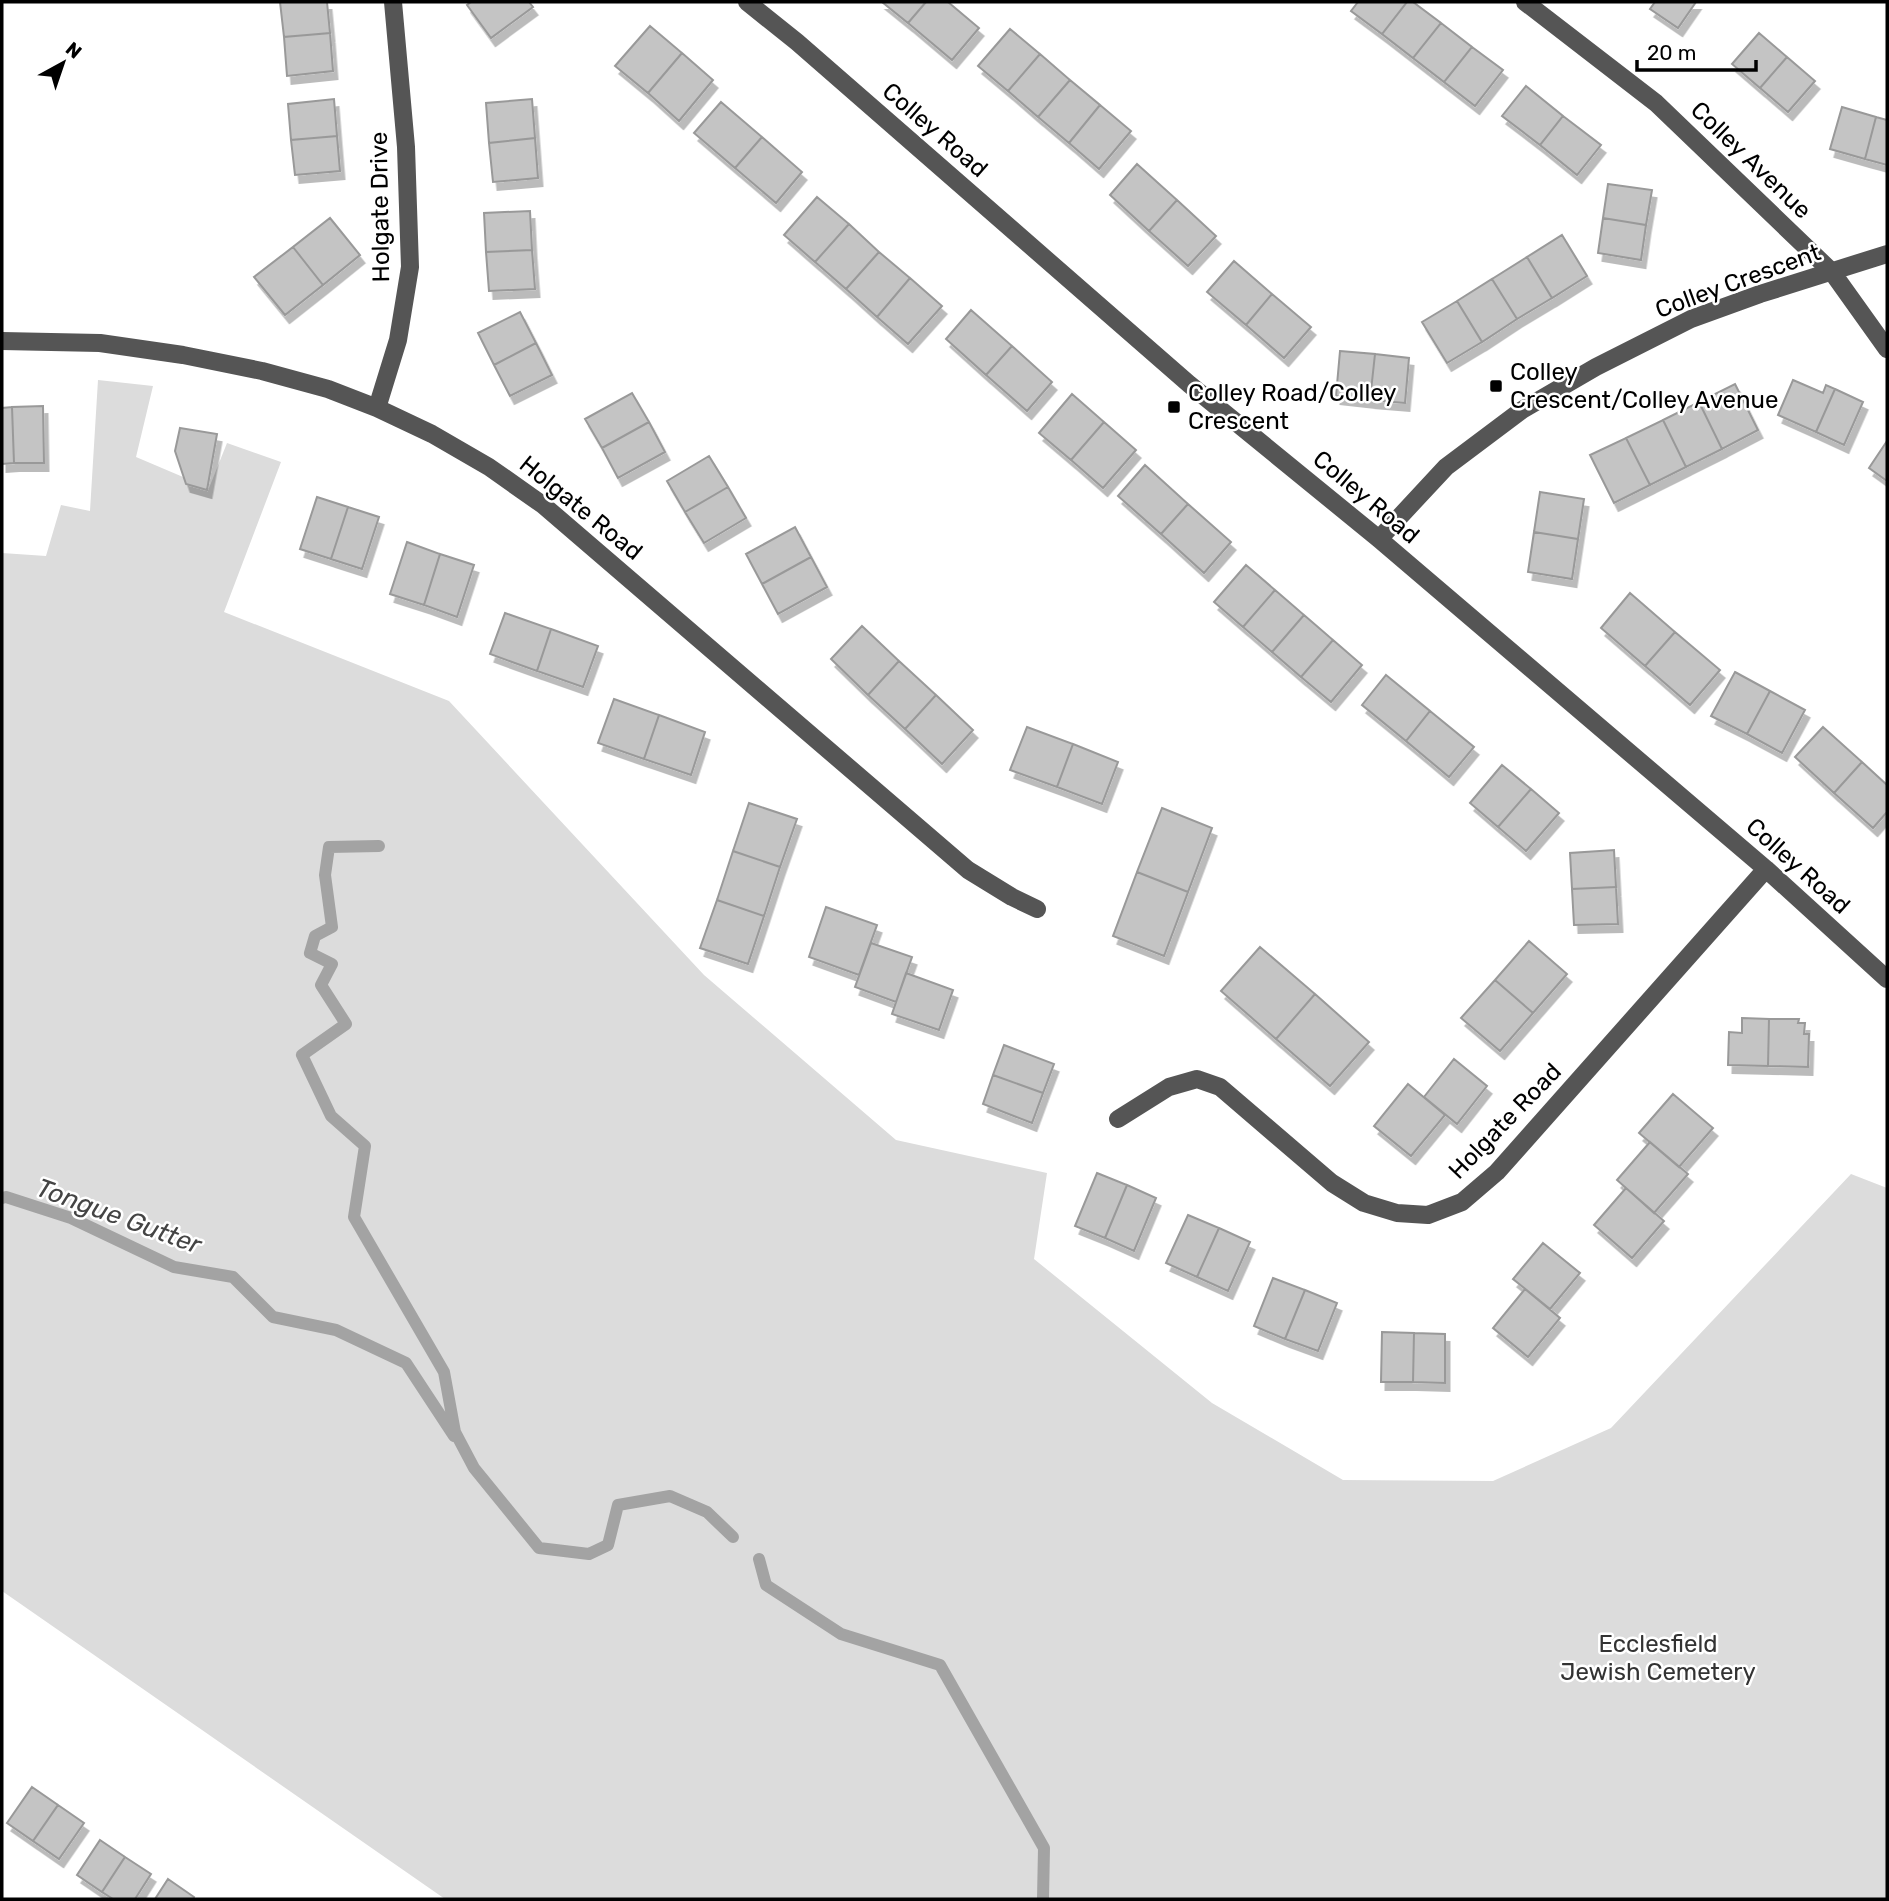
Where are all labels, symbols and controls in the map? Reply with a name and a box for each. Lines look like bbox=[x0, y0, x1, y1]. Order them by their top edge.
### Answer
north arrow bbox=[28, 28, 98, 98]
scale bar bbox=[1637, 28, 1756, 72]
text: N bbox=[61, 37, 86, 64]
text: 20 m bbox=[1647, 40, 1696, 65]
street label: Colley Road bbox=[877, 77, 993, 183]
street label: Colley Avenue bbox=[1685, 96, 1817, 224]
street label: Holgate Drive bbox=[365, 131, 395, 283]
street label: Colley Crescent bbox=[1652, 238, 1824, 324]
place label: Colley Crescent/Colley Avenue bbox=[1510, 358, 1778, 414]
marker: Colley Crescent/Colley Avenue bbox=[1488, 378, 1504, 394]
place label: Colley Road/Colley Crescent bbox=[1188, 379, 1397, 435]
marker: Colley Road/Colley Crescent bbox=[1166, 399, 1182, 415]
street label: Colley Road bbox=[1307, 445, 1425, 549]
street label: Holgate Road bbox=[514, 450, 648, 566]
street label: Colley Road bbox=[1740, 812, 1856, 920]
street label: Holgate Road bbox=[1443, 1057, 1567, 1185]
water label: Tongue Gutter bbox=[32, 1172, 207, 1261]
park label: Ecclesfield Jewish Cemetery bbox=[1560, 1630, 1756, 1686]

